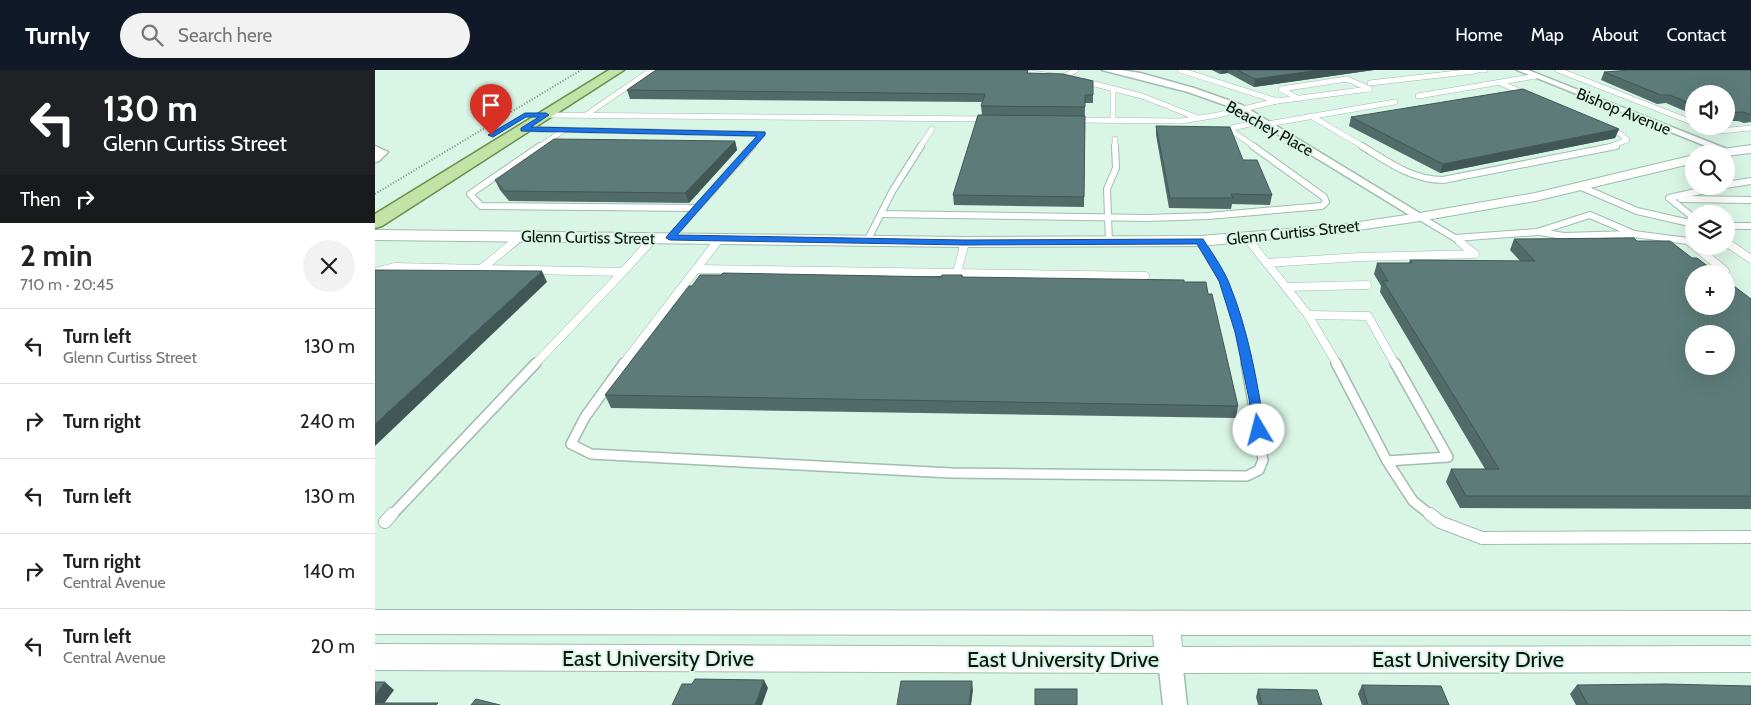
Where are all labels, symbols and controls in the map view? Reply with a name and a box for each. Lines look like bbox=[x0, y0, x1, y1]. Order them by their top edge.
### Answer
search box bbox=[120, 13, 470, 58]
text: Turnly bbox=[25, 21, 90, 50]
icon: search bbox=[138, 21, 166, 49]
text: Search here bbox=[178, 24, 272, 47]
text: Home bbox=[1455, 24, 1503, 46]
text: Map bbox=[1531, 24, 1564, 46]
text: About bbox=[1592, 24, 1638, 46]
text: Contact bbox=[1666, 24, 1726, 46]
pin bbox=[470, 84, 512, 135]
street label: Bishop Avenue bbox=[1574, 84, 1674, 139]
map controls bbox=[1685, 85, 1735, 375]
button: sound bbox=[1685, 85, 1735, 135]
text: 130 m bbox=[103, 87, 198, 130]
icon: left bbox=[20, 90, 85, 155]
icon: arrive bbox=[477, 91, 505, 119]
street label: Beachey Place bbox=[1223, 97, 1317, 160]
text: Glenn Curtiss Street bbox=[103, 130, 287, 157]
button: search bbox=[1685, 145, 1735, 195]
icon: right bbox=[71, 185, 99, 213]
text: Then bbox=[20, 188, 61, 211]
button: layers bbox=[1685, 205, 1735, 255]
street label: Glenn Curtiss Street bbox=[1226, 216, 1361, 249]
street label: Glenn Curtiss Street bbox=[521, 227, 656, 248]
text: 2 min bbox=[20, 237, 92, 274]
button: close bbox=[303, 240, 355, 292]
button: + bbox=[1685, 265, 1735, 315]
text: 710 m · 20:45 bbox=[20, 275, 114, 294]
text: Turn left bbox=[63, 325, 131, 348]
button: − bbox=[1685, 325, 1735, 375]
icon: left bbox=[20, 332, 48, 360]
text: 130 m bbox=[304, 335, 355, 358]
text: Glenn Curtiss Street bbox=[63, 348, 197, 367]
position arrow bbox=[1232, 403, 1284, 455]
icon: right bbox=[20, 407, 48, 435]
text: Turn right bbox=[63, 410, 141, 433]
text: 240 m bbox=[300, 410, 355, 433]
icon: left bbox=[20, 482, 48, 510]
text: Turn left bbox=[63, 485, 131, 508]
text: 130 m bbox=[304, 485, 355, 508]
text: Turn right bbox=[63, 550, 141, 573]
icon: right bbox=[20, 557, 48, 585]
text: 140 m bbox=[304, 560, 355, 583]
text: Central Avenue bbox=[63, 573, 166, 592]
text: Turn left bbox=[63, 625, 131, 648]
icon: left bbox=[20, 632, 48, 660]
text: 20 m bbox=[311, 635, 355, 658]
street label: East University Drive bbox=[562, 645, 754, 672]
street label: East University Drive bbox=[967, 646, 1159, 673]
street label: East University Drive bbox=[1372, 646, 1564, 673]
text: Central Avenue bbox=[63, 648, 166, 667]

